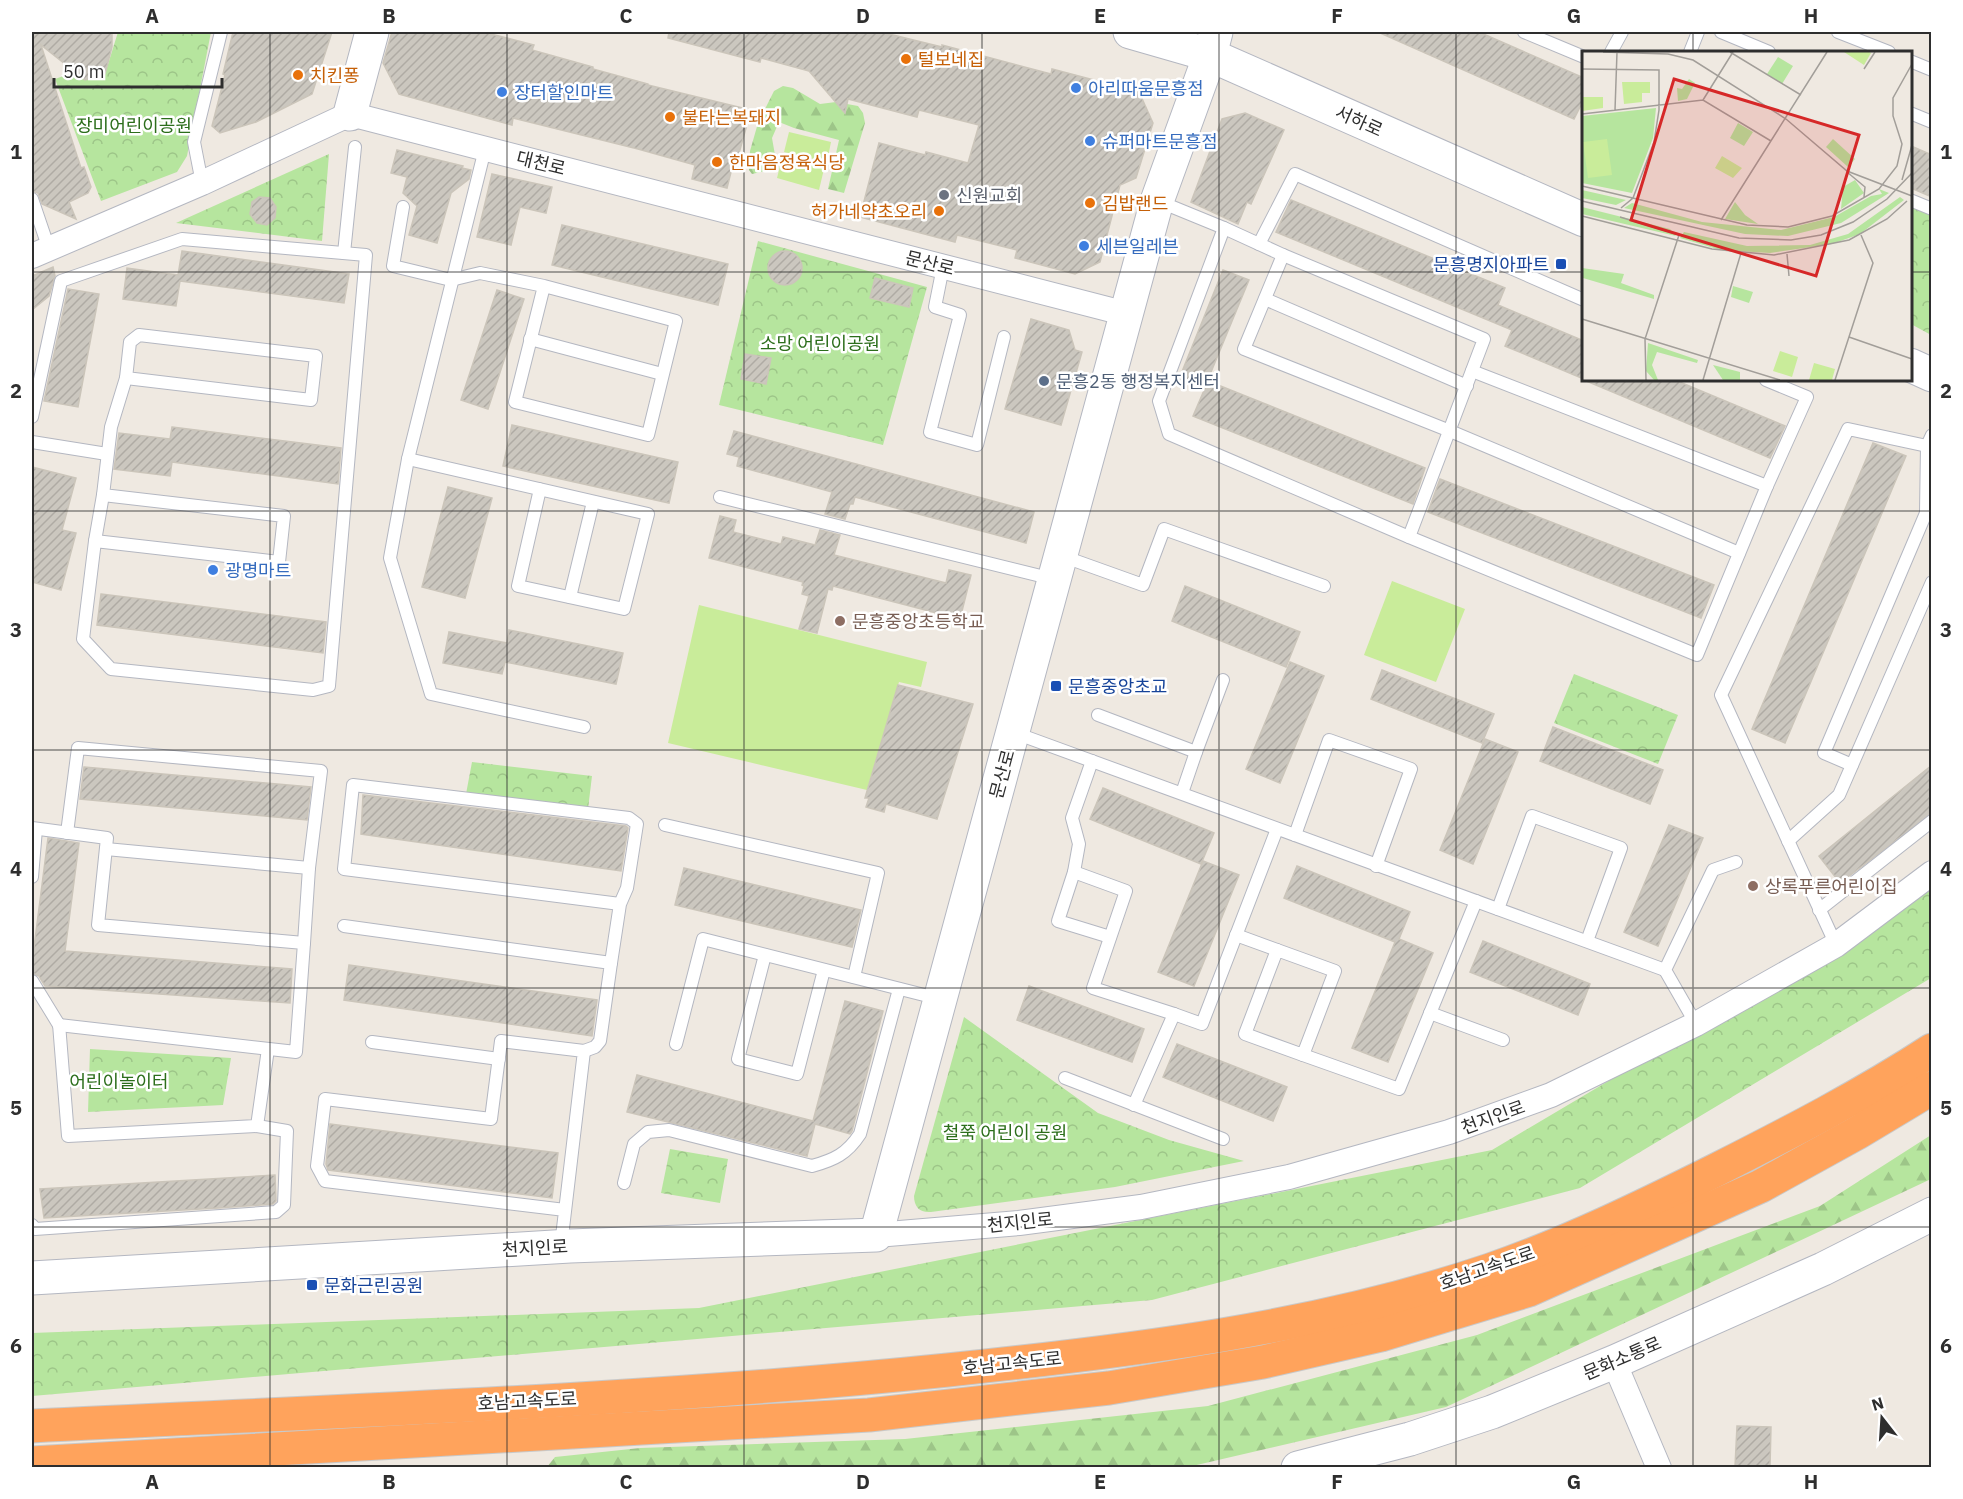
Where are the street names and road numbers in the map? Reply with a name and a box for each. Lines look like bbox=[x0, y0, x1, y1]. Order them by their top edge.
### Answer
street label: 서하로 bbox=[1332, 100, 1386, 142]
street label: 대천로 bbox=[514, 146, 568, 180]
street label: 문산로 bbox=[903, 246, 957, 280]
street label: 문산로 bbox=[984, 747, 1020, 801]
street label: 천지인로 bbox=[1458, 1095, 1528, 1139]
street label: 천지인로 bbox=[986, 1207, 1054, 1237]
street label: 천지인로 bbox=[501, 1235, 569, 1261]
street label: 호남고속도로 bbox=[1436, 1241, 1538, 1295]
street label: 문화소통로 bbox=[1579, 1331, 1665, 1385]
street label: 호남고속도로 bbox=[961, 1346, 1063, 1380]
street label: 호남고속도로 bbox=[477, 1387, 577, 1415]

